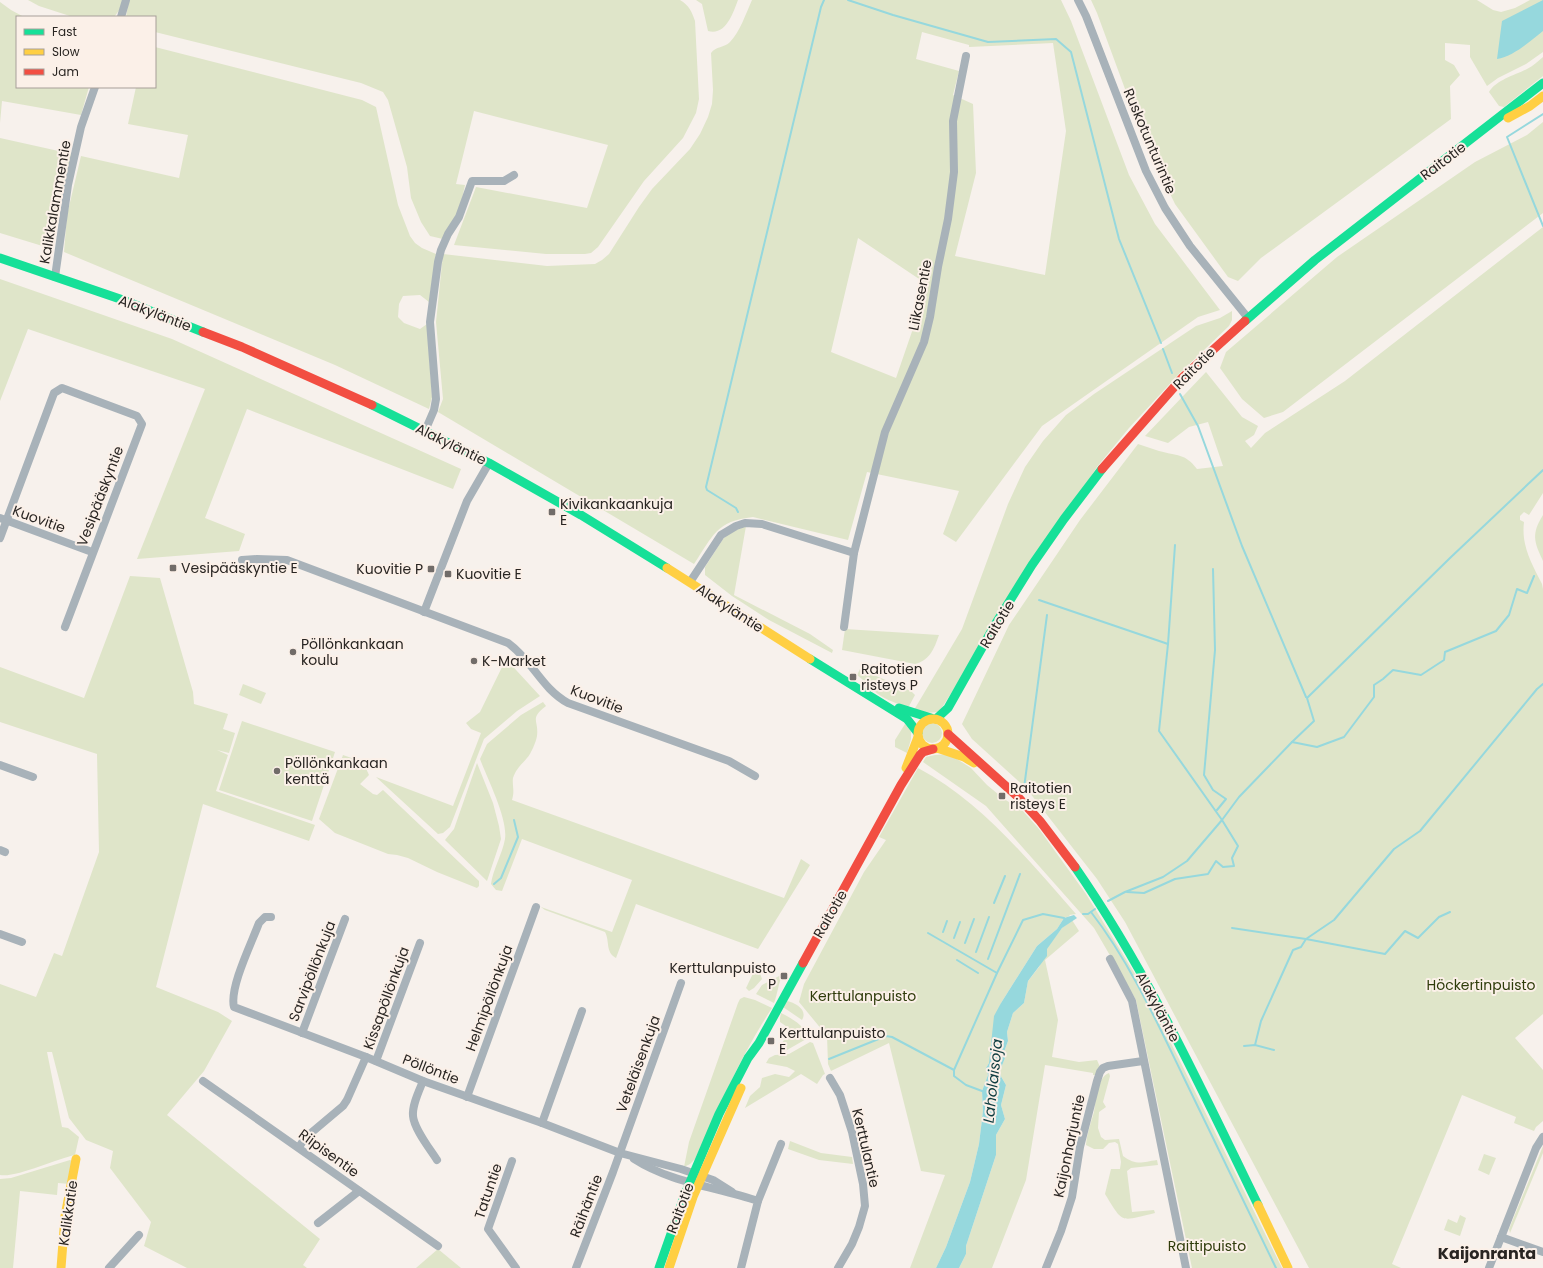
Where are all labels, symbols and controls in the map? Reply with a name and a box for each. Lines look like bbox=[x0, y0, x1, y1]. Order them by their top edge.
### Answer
legend bbox=[16, 16, 156, 88]
text: Fast bbox=[52, 23, 77, 40]
text: Slow bbox=[52, 43, 80, 60]
text: Jam bbox=[52, 63, 79, 80]
street label: Ruskotunturintie bbox=[1119, 85, 1181, 197]
street label: Raitotie bbox=[1416, 137, 1470, 185]
street label: Kalikkalammentie bbox=[34, 138, 76, 265]
street label: Liikasentie bbox=[903, 258, 937, 332]
street label: Alakyläntie bbox=[116, 290, 195, 336]
street label: Raitotie bbox=[1168, 342, 1220, 394]
street label: Alakyläntie bbox=[412, 418, 490, 470]
street label: Vesipääskyntie bbox=[72, 443, 128, 549]
place label: Kivikankaankuja E bbox=[560, 494, 673, 530]
street label: Kuovitie bbox=[10, 500, 68, 538]
marker: Kivikankaankuja E bbox=[547, 507, 557, 517]
place label: Vesipääskyntie E bbox=[181, 558, 298, 578]
place label: Kuovitie P bbox=[356, 559, 423, 579]
marker: Vesipääskyntie E bbox=[168, 563, 178, 573]
marker: Kuovitie P bbox=[426, 564, 436, 574]
place label: Kuovitie E bbox=[456, 564, 522, 584]
marker: Kuovitie E bbox=[443, 569, 453, 579]
street label: Alakyläntie bbox=[692, 579, 768, 637]
street label: Raitotie bbox=[975, 596, 1019, 652]
place label: Pöllönkankaan koulu bbox=[301, 634, 404, 670]
marker: Pöllönkankaan koulu bbox=[288, 647, 298, 657]
place label: K-Market bbox=[482, 651, 546, 671]
marker: K-Market bbox=[469, 656, 479, 666]
place label: Raitotien risteys P bbox=[861, 659, 923, 695]
marker: Raitotien risteys P bbox=[848, 672, 858, 682]
street label: Kuovitie bbox=[568, 680, 626, 718]
place label: Pöllönkankaan kenttä bbox=[285, 753, 388, 789]
marker: Pöllönkankaan kenttä bbox=[272, 766, 282, 776]
place label: Raitotien risteys E bbox=[1010, 778, 1072, 814]
marker: Raitotien risteys E bbox=[997, 791, 1007, 801]
street label: Raitotie bbox=[808, 886, 852, 942]
street label: Sarvipöllönkuja bbox=[284, 918, 340, 1024]
street label: Helmipöllönkuja bbox=[460, 942, 518, 1054]
street label: Kissapöllönkuja bbox=[358, 944, 414, 1052]
place label: Kerttulanpuisto P bbox=[669, 958, 776, 994]
street label: Alakyläntie bbox=[1131, 969, 1185, 1046]
marker: Kerttulanpuisto P bbox=[779, 971, 789, 981]
park label: Höckertinpuisto bbox=[1427, 975, 1536, 995]
park label: Kerttulanpuisto bbox=[810, 986, 916, 1006]
street label: Veteläisenkuja bbox=[611, 1013, 665, 1115]
place label: Kerttulanpuisto E bbox=[779, 1023, 886, 1059]
marker: Kerttulanpuisto E bbox=[766, 1036, 776, 1046]
water label: Laholaisoja bbox=[978, 1038, 1007, 1124]
street label: Pöllöntie bbox=[400, 1049, 462, 1089]
street label: Kaijonharjuntie bbox=[1048, 1092, 1090, 1199]
street label: Kerttulantie bbox=[847, 1107, 885, 1190]
street label: Riipisentie bbox=[295, 1124, 364, 1182]
street label: Tatuntie bbox=[469, 1160, 507, 1221]
street label: Räihäntie bbox=[565, 1171, 607, 1240]
street label: Kalikkatie bbox=[54, 1179, 83, 1247]
street label: Raitotie bbox=[661, 1180, 699, 1236]
park label: Raittipuisto bbox=[1168, 1236, 1246, 1256]
district label: Kaijonranta bbox=[1438, 1242, 1536, 1265]

